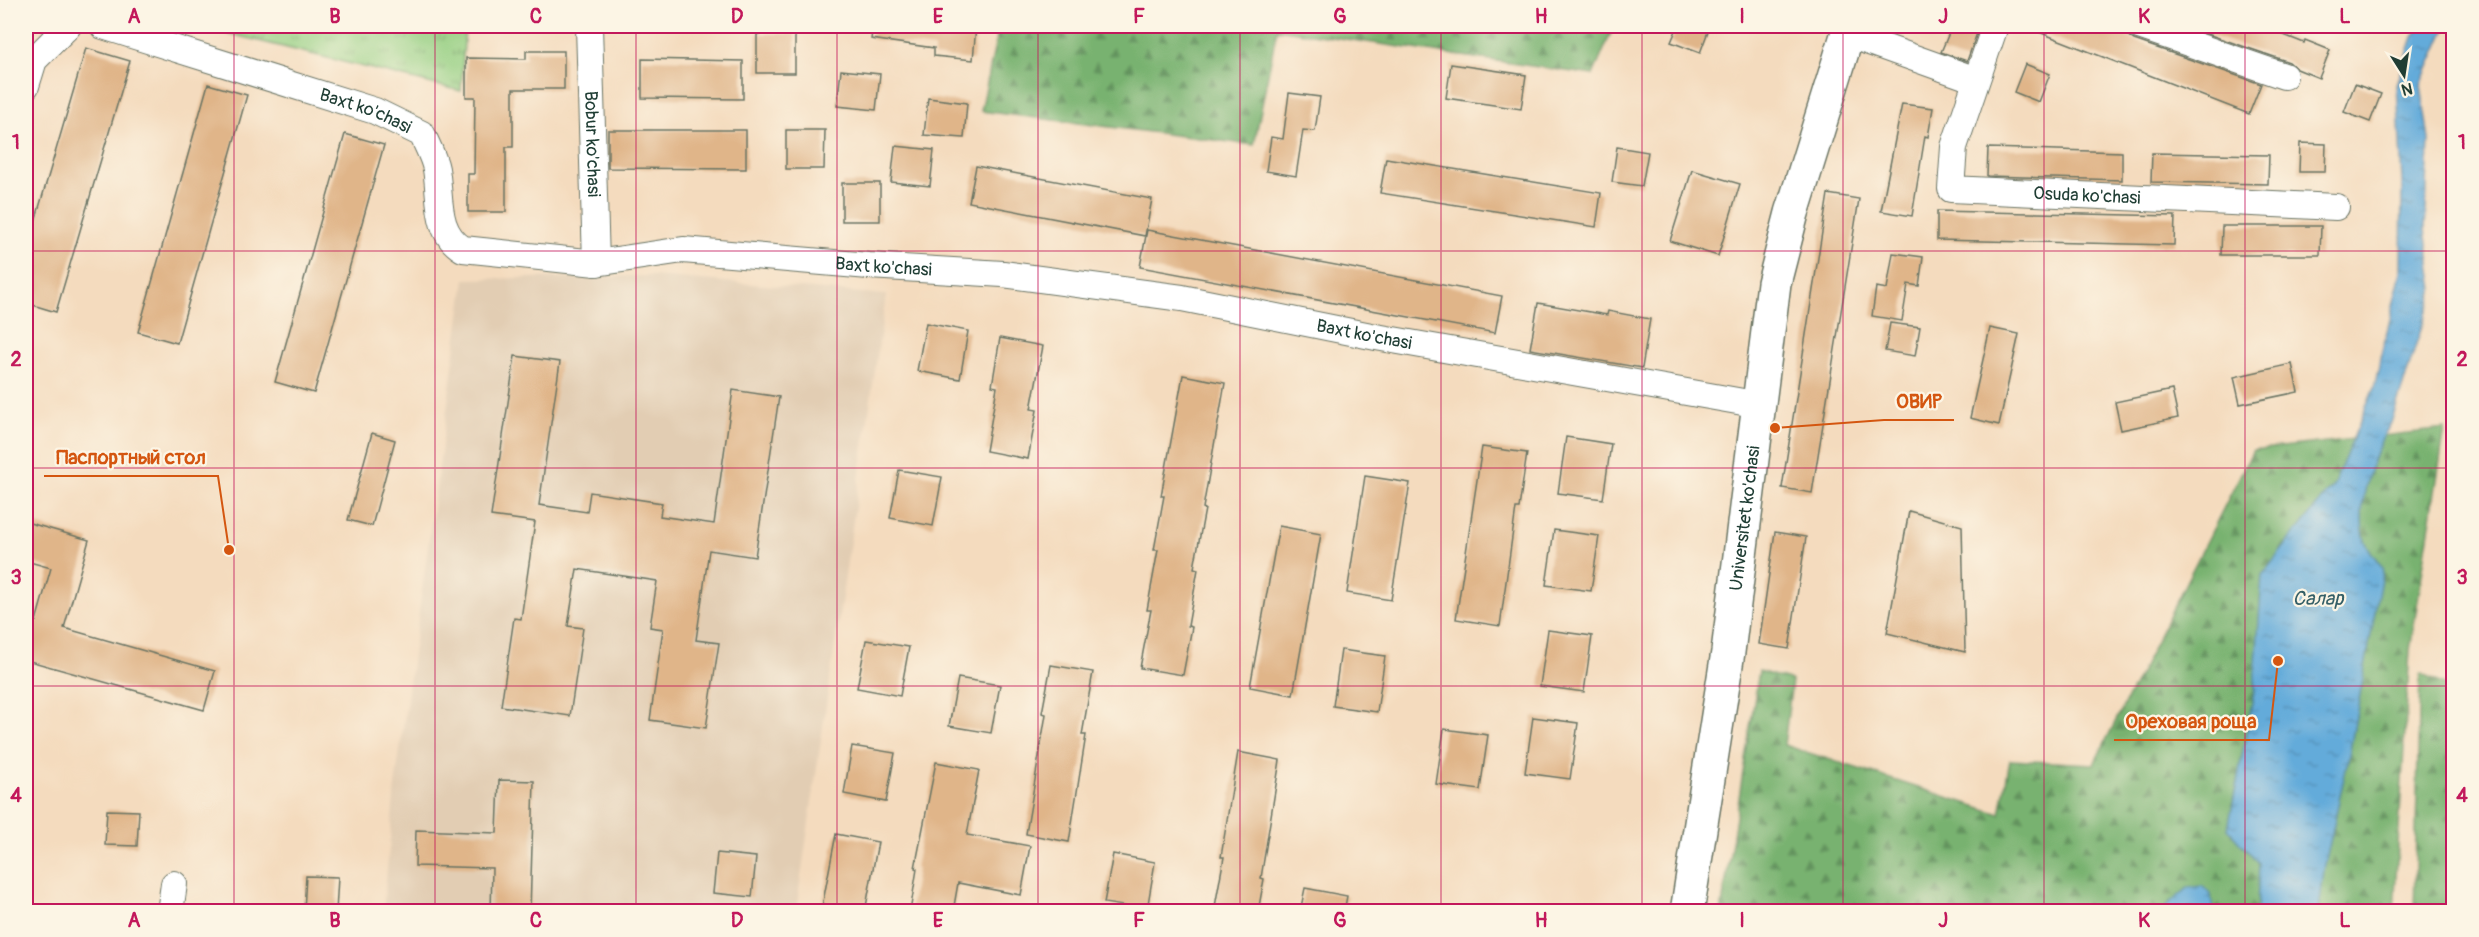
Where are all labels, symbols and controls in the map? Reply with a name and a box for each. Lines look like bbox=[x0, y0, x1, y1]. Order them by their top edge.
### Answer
text: A bbox=[128, 4, 141, 29]
text: B bbox=[329, 4, 341, 29]
text: C bbox=[530, 4, 542, 29]
text: D bbox=[731, 4, 744, 29]
text: E bbox=[933, 4, 944, 29]
text: F bbox=[1133, 4, 1145, 29]
text: G bbox=[1333, 4, 1347, 29]
text: H bbox=[1535, 4, 1548, 29]
text: I bbox=[1739, 4, 1745, 29]
text: J bbox=[1938, 4, 1948, 29]
text: K bbox=[2138, 4, 2150, 29]
text: L bbox=[2339, 4, 2351, 29]
north arrow bbox=[2374, 45, 2434, 105]
text: N bbox=[2399, 78, 2414, 100]
street label: Baxt ko'chasi bbox=[317, 83, 415, 139]
street label: Bobur ko'chasi bbox=[579, 91, 605, 197]
text: 1 bbox=[12, 130, 20, 155]
text: 1 bbox=[2458, 130, 2466, 155]
street label: Osuda ko'chasi bbox=[2033, 182, 2141, 210]
street label: Baxt ko'chasi bbox=[834, 252, 933, 282]
street label: Baxt ko'chasi bbox=[1314, 314, 1414, 355]
text: 2 bbox=[10, 347, 22, 372]
text: 2 bbox=[2456, 347, 2468, 372]
callout: ОВИР bbox=[1884, 382, 1954, 420]
text: ОВИР bbox=[1896, 389, 1943, 414]
callout: Паспортный стол bbox=[44, 438, 218, 476]
text: Паспортный стол bbox=[56, 445, 206, 470]
street label: Universitet ko'chasi bbox=[1725, 445, 1766, 592]
text: 3 bbox=[10, 565, 22, 590]
text: 3 bbox=[2456, 565, 2468, 590]
water label: Салар bbox=[2293, 586, 2345, 611]
callout: Ореховая роща bbox=[2114, 702, 2269, 740]
text: Ореховая роща bbox=[2125, 709, 2257, 734]
text: 4 bbox=[10, 783, 22, 808]
text: 4 bbox=[2456, 783, 2468, 808]
text: A bbox=[128, 908, 141, 933]
text: B bbox=[329, 908, 341, 933]
text: C bbox=[530, 908, 542, 933]
text: D bbox=[731, 908, 744, 933]
text: E bbox=[933, 908, 944, 933]
text: F bbox=[1133, 908, 1145, 933]
text: G bbox=[1333, 908, 1347, 933]
text: H bbox=[1535, 908, 1548, 933]
text: I bbox=[1739, 908, 1745, 933]
text: J bbox=[1938, 908, 1948, 933]
text: K bbox=[2138, 908, 2150, 933]
text: L bbox=[2339, 908, 2351, 933]

